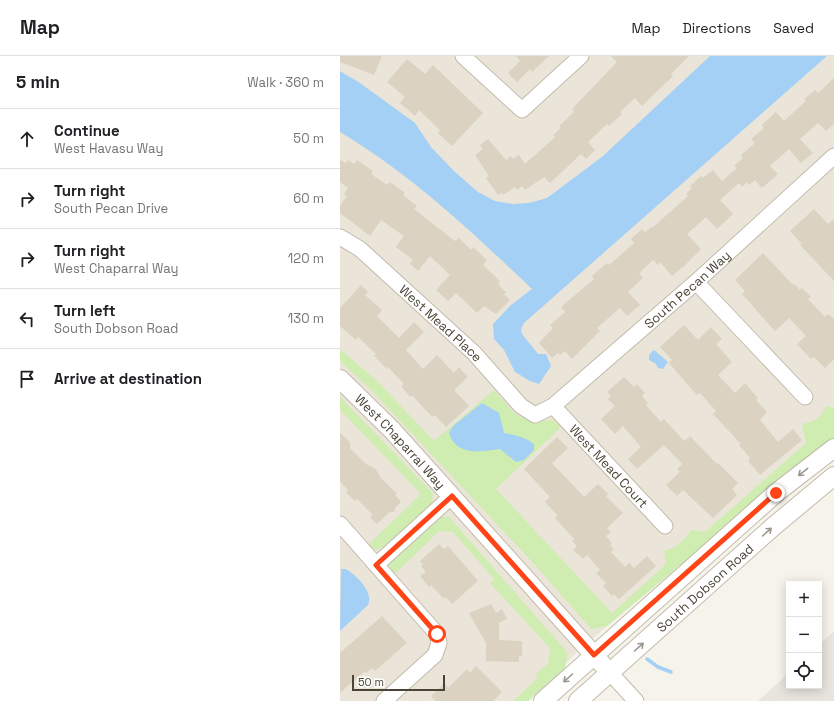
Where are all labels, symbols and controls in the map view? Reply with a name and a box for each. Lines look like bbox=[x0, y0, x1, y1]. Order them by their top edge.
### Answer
text: Map bbox=[20, 15, 60, 40]
text: Map bbox=[631, 19, 661, 37]
text: Directions bbox=[683, 19, 751, 37]
text: Saved bbox=[773, 19, 814, 37]
text: 5 min bbox=[16, 71, 60, 93]
text: Walk · 360 m bbox=[247, 74, 324, 91]
text: Continue bbox=[54, 121, 120, 140]
icon: ahead bbox=[16, 128, 38, 150]
text: 50 m bbox=[293, 130, 324, 147]
text: West Havasu Way bbox=[54, 140, 163, 157]
text: Turn right bbox=[54, 181, 125, 200]
icon: right bbox=[16, 188, 38, 210]
text: 60 m bbox=[293, 190, 324, 207]
text: South Pecan Drive bbox=[54, 200, 168, 217]
text: Turn right bbox=[54, 241, 125, 260]
street label: South Pecan Way bbox=[640, 247, 734, 332]
icon: right bbox=[16, 248, 38, 270]
text: 120 m bbox=[288, 250, 324, 267]
text: West Chaparral Way bbox=[54, 260, 179, 277]
street label: West Mead Place bbox=[396, 281, 486, 365]
text: Turn left bbox=[54, 301, 116, 320]
icon: left bbox=[16, 308, 38, 330]
text: 130 m bbox=[288, 310, 324, 327]
text: South Dobson Road bbox=[54, 320, 178, 337]
icon: arrive bbox=[16, 368, 38, 390]
text: Arrive at destination bbox=[54, 369, 202, 388]
street label: West Chaparral Way bbox=[352, 390, 449, 493]
street label: West Mead Court bbox=[566, 421, 652, 511]
one-way arrow bbox=[798, 468, 809, 476]
route end bbox=[767, 484, 785, 502]
one-way arrow bbox=[762, 527, 772, 536]
street label: South Dobson Road bbox=[653, 540, 757, 636]
map controls bbox=[786, 581, 822, 689]
button: + bbox=[786, 581, 822, 617]
button: − bbox=[786, 617, 822, 653]
route start bbox=[428, 625, 446, 643]
one-way arrow bbox=[634, 642, 644, 651]
button: locate bbox=[786, 653, 822, 689]
scale bar bbox=[352, 673, 445, 692]
one-way arrow bbox=[564, 673, 574, 682]
text: 50 m bbox=[358, 675, 384, 689]

